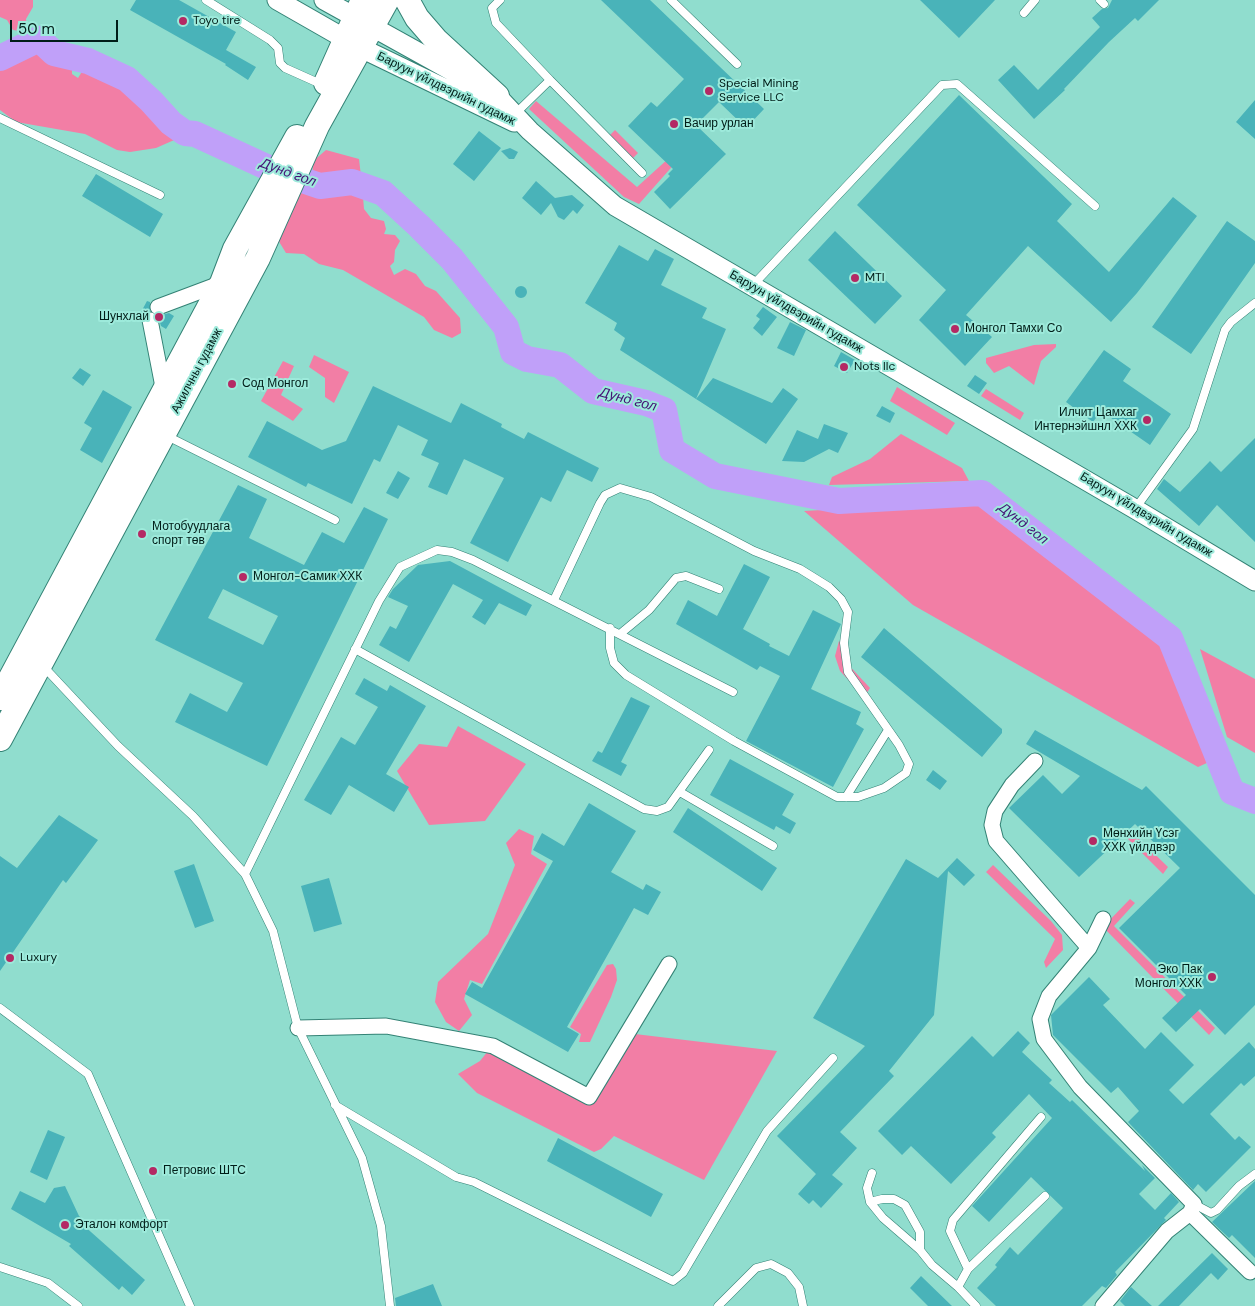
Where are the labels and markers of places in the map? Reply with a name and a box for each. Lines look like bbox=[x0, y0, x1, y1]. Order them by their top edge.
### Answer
place label: Toyo tire bbox=[193, 14, 240, 28]
marker: Toyo tire bbox=[177, 15, 189, 27]
place label: Special Mining Service LLC bbox=[719, 77, 799, 105]
marker: Special Mining Service LLC bbox=[703, 85, 715, 97]
place label: Вачир урлан bbox=[684, 117, 754, 131]
marker: Вачир урлан bbox=[668, 118, 680, 130]
place label: MTI bbox=[865, 271, 885, 285]
marker: MTI bbox=[849, 272, 861, 284]
place label: Шунхлай bbox=[99, 310, 149, 324]
marker: Шунхлай bbox=[153, 311, 165, 323]
place label: Монгол Тамхи Со bbox=[965, 322, 1062, 336]
marker: Монгол Тамхи Со bbox=[949, 323, 961, 335]
place label: Nots llc bbox=[854, 360, 895, 374]
marker: Nots llc bbox=[838, 361, 850, 373]
place label: Сод Монгол bbox=[242, 377, 308, 391]
marker: Сод Монгол bbox=[226, 378, 238, 390]
place label: Илчит Цамхаг Интернэйшнл ХХК bbox=[1034, 406, 1137, 434]
marker: Илчит Цамхаг Интернэйшнл ХХК bbox=[1141, 414, 1153, 426]
place label: Мотобуудлага спорт төв bbox=[152, 520, 230, 548]
marker: Мотобуудлага спорт төв bbox=[136, 528, 148, 540]
place label: Монгол-Самик ХХК bbox=[253, 570, 362, 584]
marker: Монгол-Самик ХХК bbox=[237, 571, 249, 583]
place label: Мөнхийн Үсэг ХХК үйлдвэр bbox=[1103, 827, 1179, 855]
marker: Мөнхийн Үсэг ХХК үйлдвэр bbox=[1087, 835, 1099, 847]
place label: Luxury bbox=[20, 951, 57, 965]
marker: Luxury bbox=[4, 952, 16, 964]
place label: Эко Пак Монгол ХХК bbox=[1135, 963, 1202, 991]
marker: Эко Пак Монгол ХХК bbox=[1206, 971, 1218, 983]
place label: Петровис ШТС bbox=[163, 1164, 246, 1178]
marker: Петровис ШТС bbox=[147, 1165, 159, 1177]
place label: Эталон комфорт bbox=[75, 1218, 168, 1232]
marker: Эталон комфорт bbox=[59, 1219, 71, 1231]

